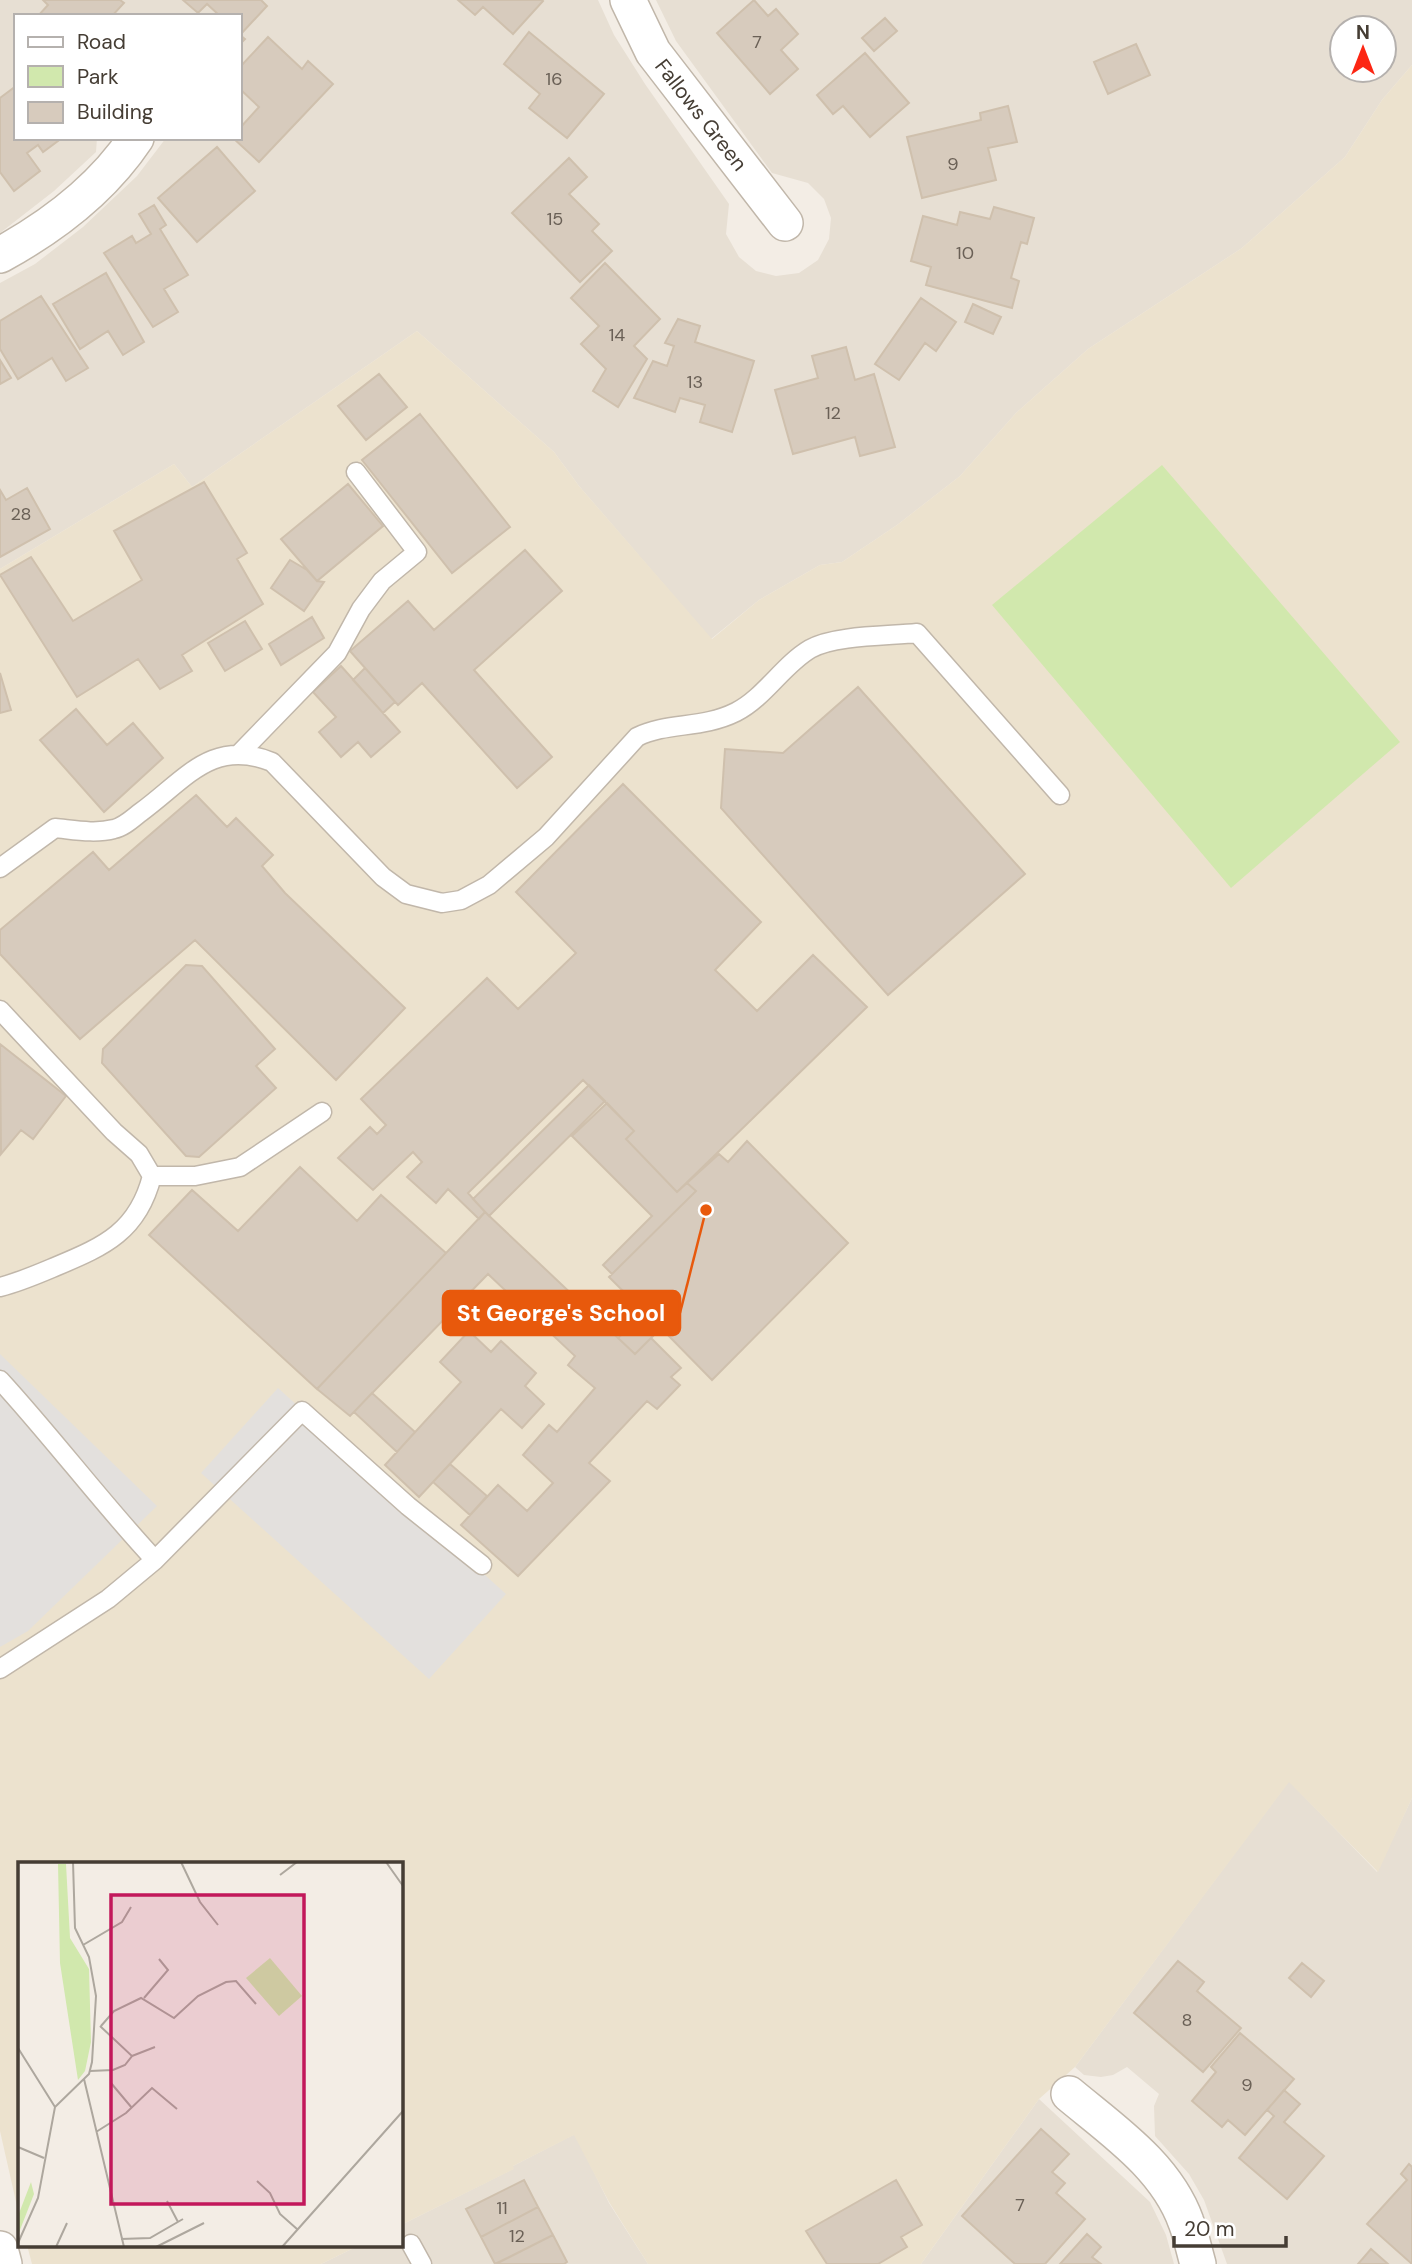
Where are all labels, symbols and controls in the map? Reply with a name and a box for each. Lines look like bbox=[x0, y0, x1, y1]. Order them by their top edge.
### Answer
legend bbox=[14, 14, 242, 140]
north arrow bbox=[1328, 14, 1398, 84]
text: N bbox=[1356, 20, 1370, 45]
text: Road bbox=[77, 28, 126, 56]
house number: 7 bbox=[752, 30, 762, 54]
street label: Fallows Green bbox=[648, 53, 754, 177]
text: Park bbox=[77, 63, 119, 91]
house number: 16 bbox=[546, 67, 562, 91]
text: Building bbox=[77, 98, 154, 126]
house number: 9 bbox=[947, 152, 959, 176]
house number: 15 bbox=[547, 207, 563, 231]
house number: 10 bbox=[956, 241, 974, 265]
house number: 14 bbox=[609, 323, 625, 347]
house number: 13 bbox=[687, 370, 703, 394]
house number: 12 bbox=[825, 401, 841, 425]
house number: 28 bbox=[10, 502, 32, 526]
callout: St George's School bbox=[443, 1291, 680, 1335]
text: St George's School bbox=[457, 1298, 665, 1328]
inset map bbox=[18, 1862, 402, 2246]
house number: 8 bbox=[1182, 2008, 1192, 2032]
house number: 9 bbox=[1241, 2073, 1253, 2097]
house number: 7 bbox=[1015, 2193, 1025, 2217]
house number: 11 bbox=[496, 2196, 508, 2220]
scale bar bbox=[1174, 2204, 1286, 2248]
text: 20 m bbox=[1184, 2215, 1235, 2243]
house number: 12 bbox=[509, 2224, 525, 2248]

